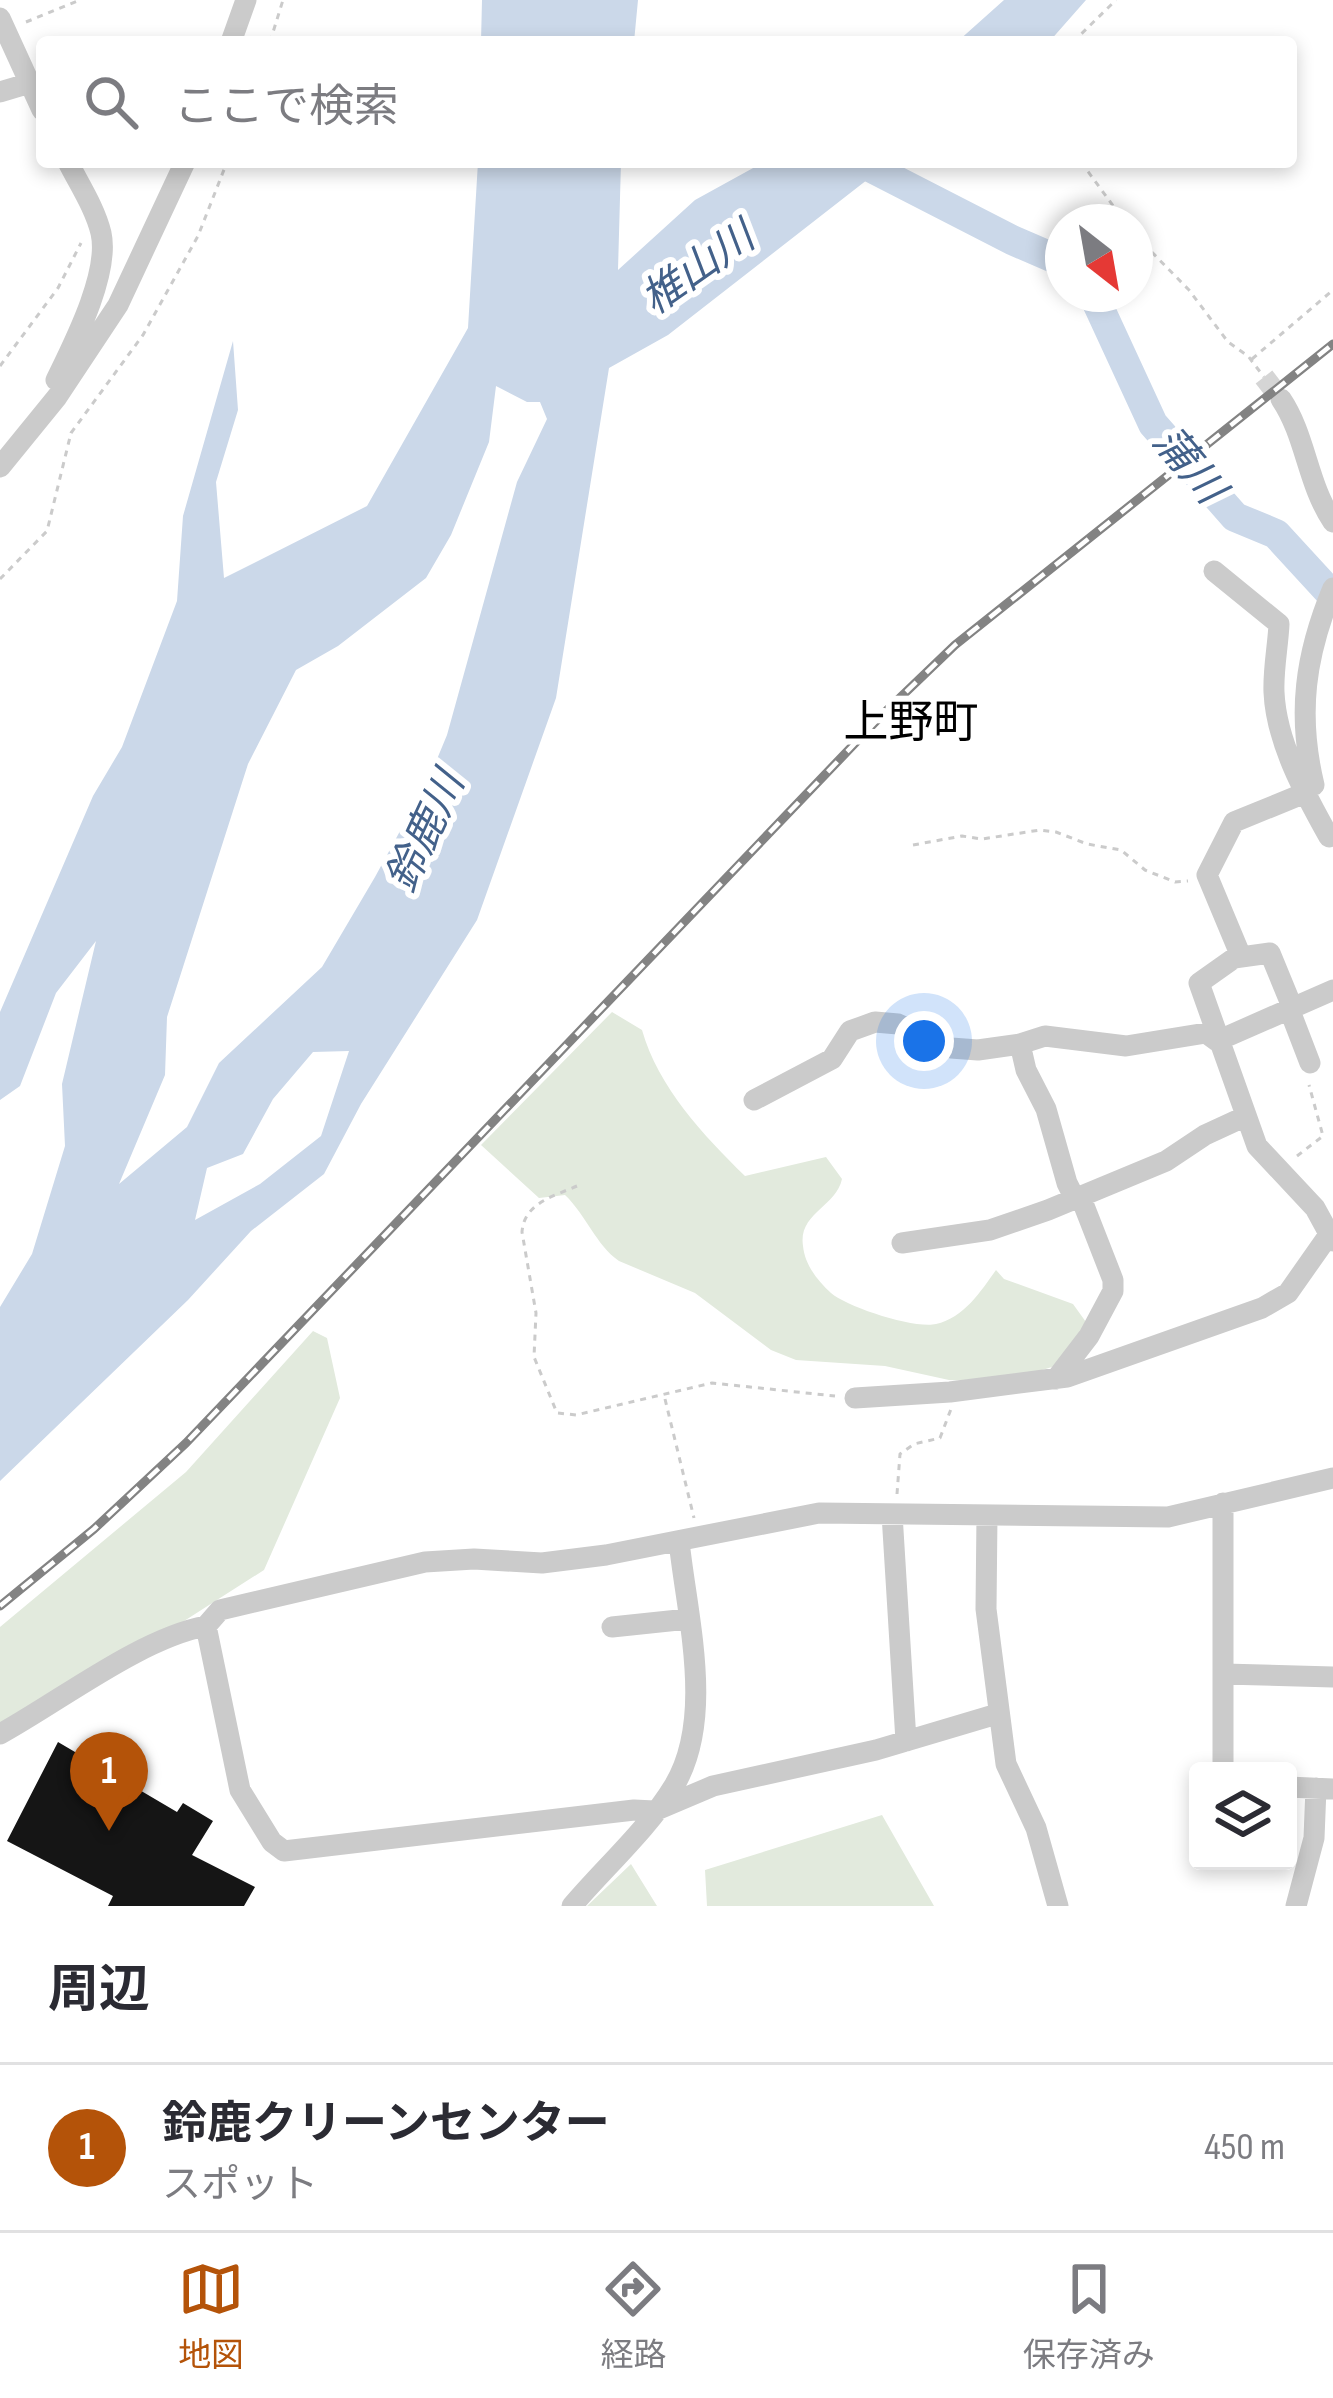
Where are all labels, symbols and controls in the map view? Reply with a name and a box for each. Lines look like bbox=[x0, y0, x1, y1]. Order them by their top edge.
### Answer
search box bbox=[36, 36, 1297, 168]
icon: search bbox=[78, 69, 144, 135]
text: ここで検索 bbox=[174, 80, 399, 135]
north arrow bbox=[1045, 204, 1153, 312]
water label: 椎山川 bbox=[632, 210, 768, 326]
water label: 蒲川 bbox=[1142, 417, 1237, 517]
district label: 上野町 bbox=[843, 696, 979, 751]
water label: 鈴鹿川 bbox=[377, 761, 478, 900]
your location bbox=[894, 1011, 954, 1071]
pin: 1 bbox=[70, 1732, 148, 1831]
map controls bbox=[1189, 1762, 1297, 1870]
button: layers bbox=[1189, 1762, 1297, 1870]
text: 周辺 bbox=[48, 1960, 150, 2021]
text: 鈴鹿クリーンセンター bbox=[162, 2097, 610, 2152]
text: 1 bbox=[79, 2124, 95, 2171]
text: 450 m bbox=[1204, 2124, 1285, 2171]
text: スポット bbox=[162, 2162, 318, 2209]
tab: 地図 bbox=[178, 2256, 244, 2376]
tab: 経路 bbox=[600, 2256, 666, 2376]
tab: 保存済み bbox=[1023, 2256, 1155, 2376]

